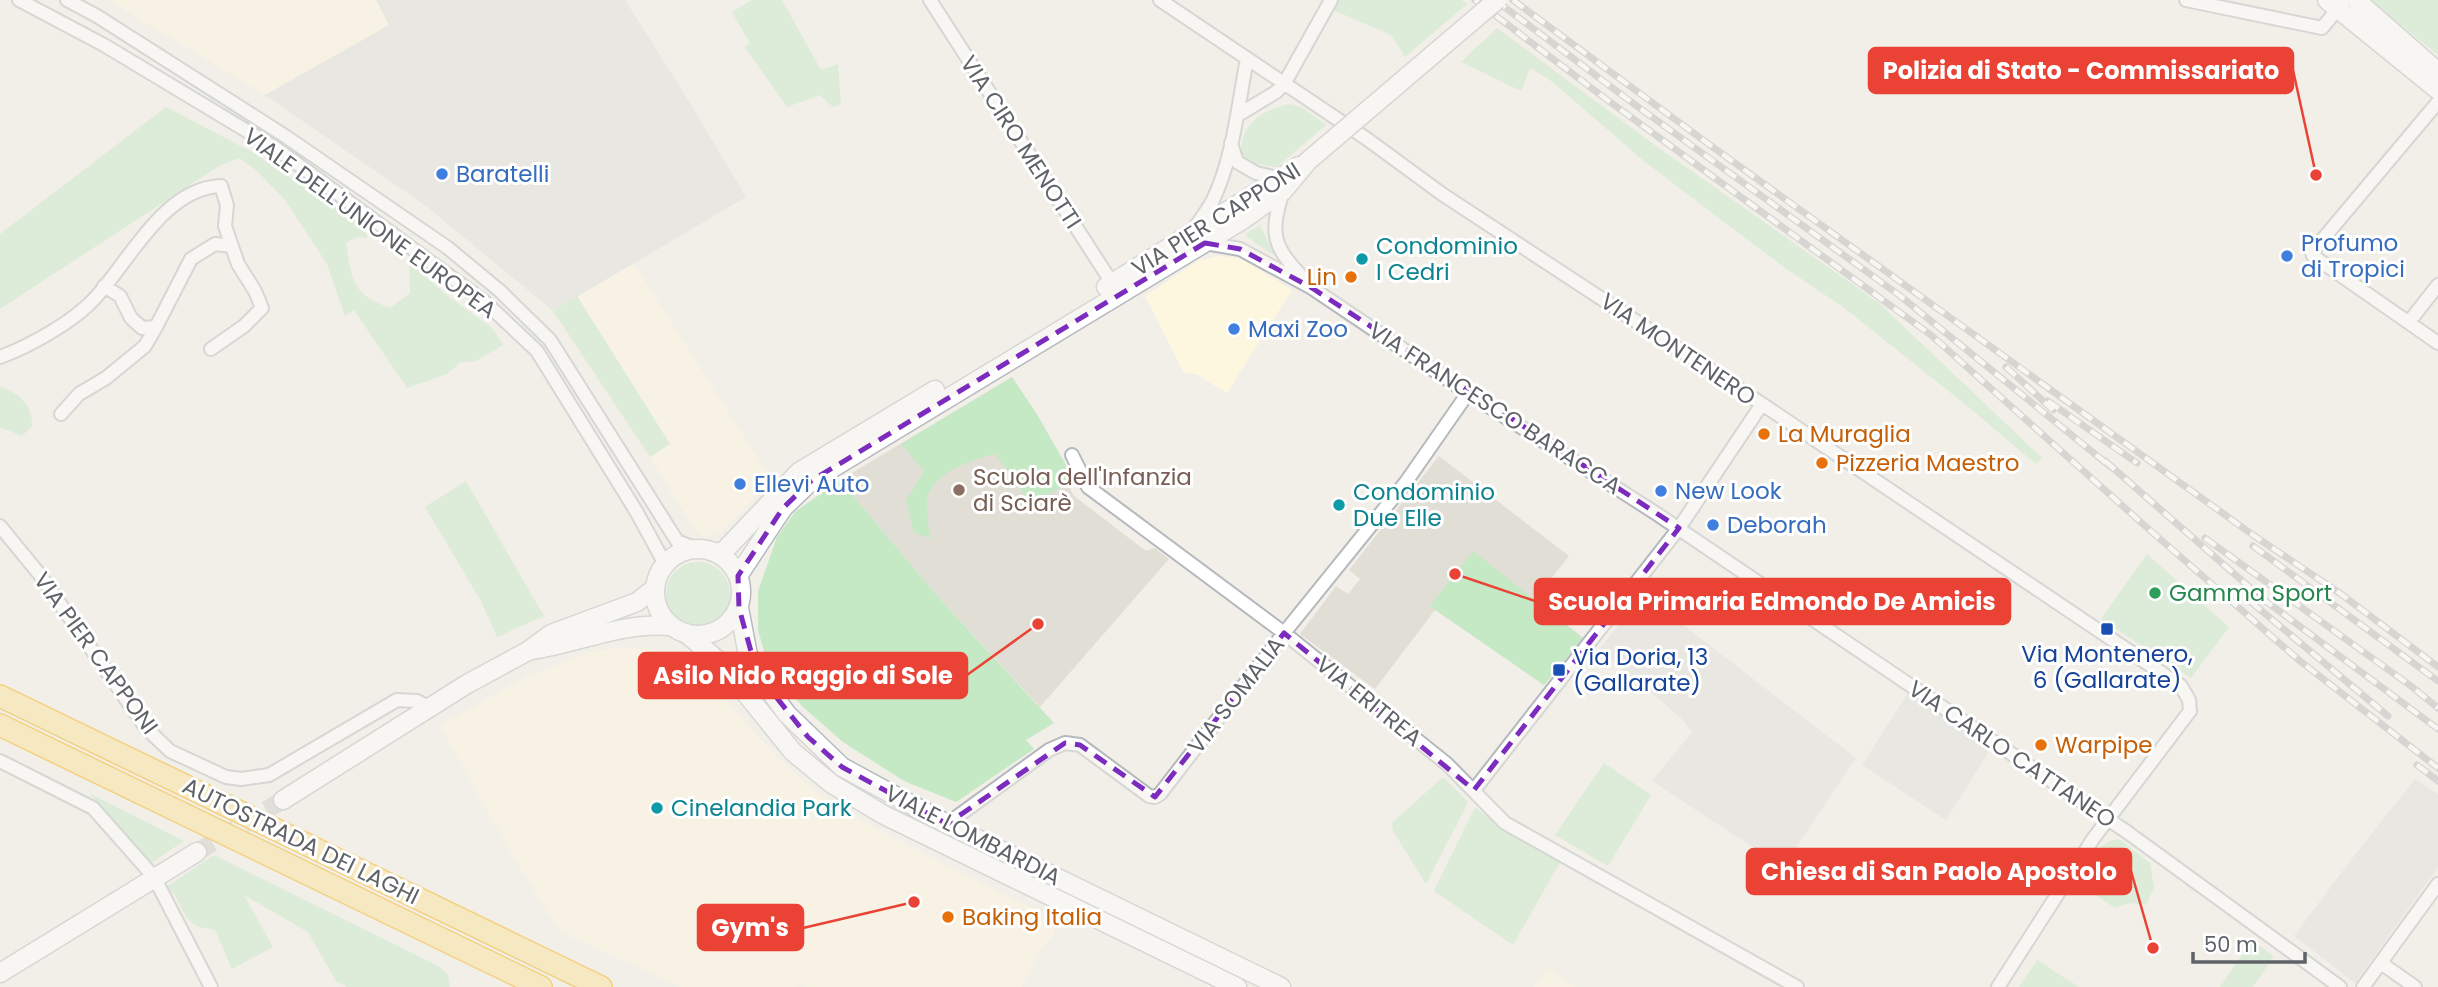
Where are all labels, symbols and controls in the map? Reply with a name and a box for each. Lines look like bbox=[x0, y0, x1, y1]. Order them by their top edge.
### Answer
callout: Polizia di Stato - Commissariato bbox=[1869, 48, 2293, 93]
street label: VIA CIRO MENOTTI bbox=[953, 49, 1089, 235]
text: Polizia di Stato - Commissariato bbox=[1883, 54, 2279, 87]
street label: VIALE DELL'UNIONE EUROPEA bbox=[237, 120, 503, 326]
street label: VIA PIER CAPPONI bbox=[1125, 154, 1307, 284]
place label: Baratelli bbox=[456, 158, 549, 190]
marker: Baratelli bbox=[434, 166, 450, 182]
place label: Profumo di Tropici bbox=[2301, 227, 2405, 285]
place label: Condominio I Cedri bbox=[1376, 230, 1518, 288]
marker: Profumo di Tropici bbox=[2279, 248, 2295, 264]
marker: Condominio I Cedri bbox=[1354, 251, 1370, 267]
place label: Lin bbox=[1307, 261, 1337, 293]
marker: Lin bbox=[1343, 269, 1359, 285]
street label: VIA MONTENERO bbox=[1594, 285, 1762, 413]
place label: Maxi Zoo bbox=[1248, 313, 1348, 345]
street label: VIA FRANCESCO BARACCA bbox=[1362, 314, 1628, 502]
marker: Maxi Zoo bbox=[1226, 321, 1242, 337]
place label: La Muraglia bbox=[1778, 418, 1911, 450]
marker: La Muraglia bbox=[1756, 426, 1772, 442]
place label: Pizzeria Maestro bbox=[1836, 447, 2019, 479]
marker: Pizzeria Maestro bbox=[1814, 455, 1830, 471]
place label: Scuola dell'Infanzia di Sciarè bbox=[973, 461, 1192, 519]
place label: Ellevi Auto bbox=[754, 468, 869, 500]
place label: New Look bbox=[1675, 475, 1782, 507]
marker: Ellevi Auto bbox=[732, 476, 748, 492]
place label: Condominio Due Elle bbox=[1353, 476, 1495, 534]
marker: Scuola dell'Infanzia di Sciarè bbox=[951, 482, 967, 498]
marker: New Look bbox=[1653, 483, 1669, 499]
marker: Condominio Due Elle bbox=[1331, 497, 1347, 513]
place label: Deborah bbox=[1727, 509, 1827, 541]
marker: Deborah bbox=[1705, 517, 1721, 533]
street label: VIA PIER CAPPONI bbox=[26, 565, 166, 741]
place label: Gamma Sport bbox=[2169, 577, 2332, 609]
callout: Scuola Primaria Edmondo De Amicis bbox=[1535, 579, 2010, 624]
text: Scuola Primaria Edmondo De Amicis bbox=[1548, 585, 1996, 618]
marker: Gamma Sport bbox=[2147, 585, 2163, 601]
marker: Via Montenero, 6 (Gallarate) bbox=[2099, 621, 2115, 637]
street label: VIA SOMALIA bbox=[1180, 630, 1292, 760]
place label: Via Montenero, 6 (Gallarate) bbox=[2021, 638, 2193, 696]
place label: Via Doria, 13 (Gallarate) bbox=[1573, 641, 1708, 699]
street label: VIA ERITREA bbox=[1309, 648, 1429, 754]
callout: Asilo Nido Raggio di Sole bbox=[639, 653, 967, 698]
text: Asilo Nido Raggio di Sole bbox=[653, 659, 953, 692]
marker: Via Doria, 13 (Gallarate) bbox=[1551, 662, 1567, 678]
street label: VIA CARLO CATTANEO bbox=[1902, 673, 2122, 835]
place label: Warpipe bbox=[2055, 729, 2153, 761]
marker: Warpipe bbox=[2033, 737, 2049, 753]
street label: AUTOSTRADA DEI LAGHI bbox=[177, 770, 425, 912]
street label: VIALE LOMBARDIA bbox=[880, 777, 1066, 893]
place label: Cinelandia Park bbox=[671, 792, 852, 824]
marker: Cinelandia Park bbox=[649, 800, 665, 816]
callout: Chiesa di San Paolo Apostolo bbox=[1747, 849, 2131, 894]
text: Chiesa di San Paolo Apostolo bbox=[1761, 855, 2117, 888]
place label: Baking Italia bbox=[962, 901, 1102, 933]
callout: Gym's bbox=[698, 905, 803, 950]
marker: Baking Italia bbox=[940, 909, 956, 925]
text: Gym's bbox=[711, 911, 789, 944]
scale bar bbox=[2193, 920, 2305, 964]
text: 50 m bbox=[2204, 930, 2258, 959]

